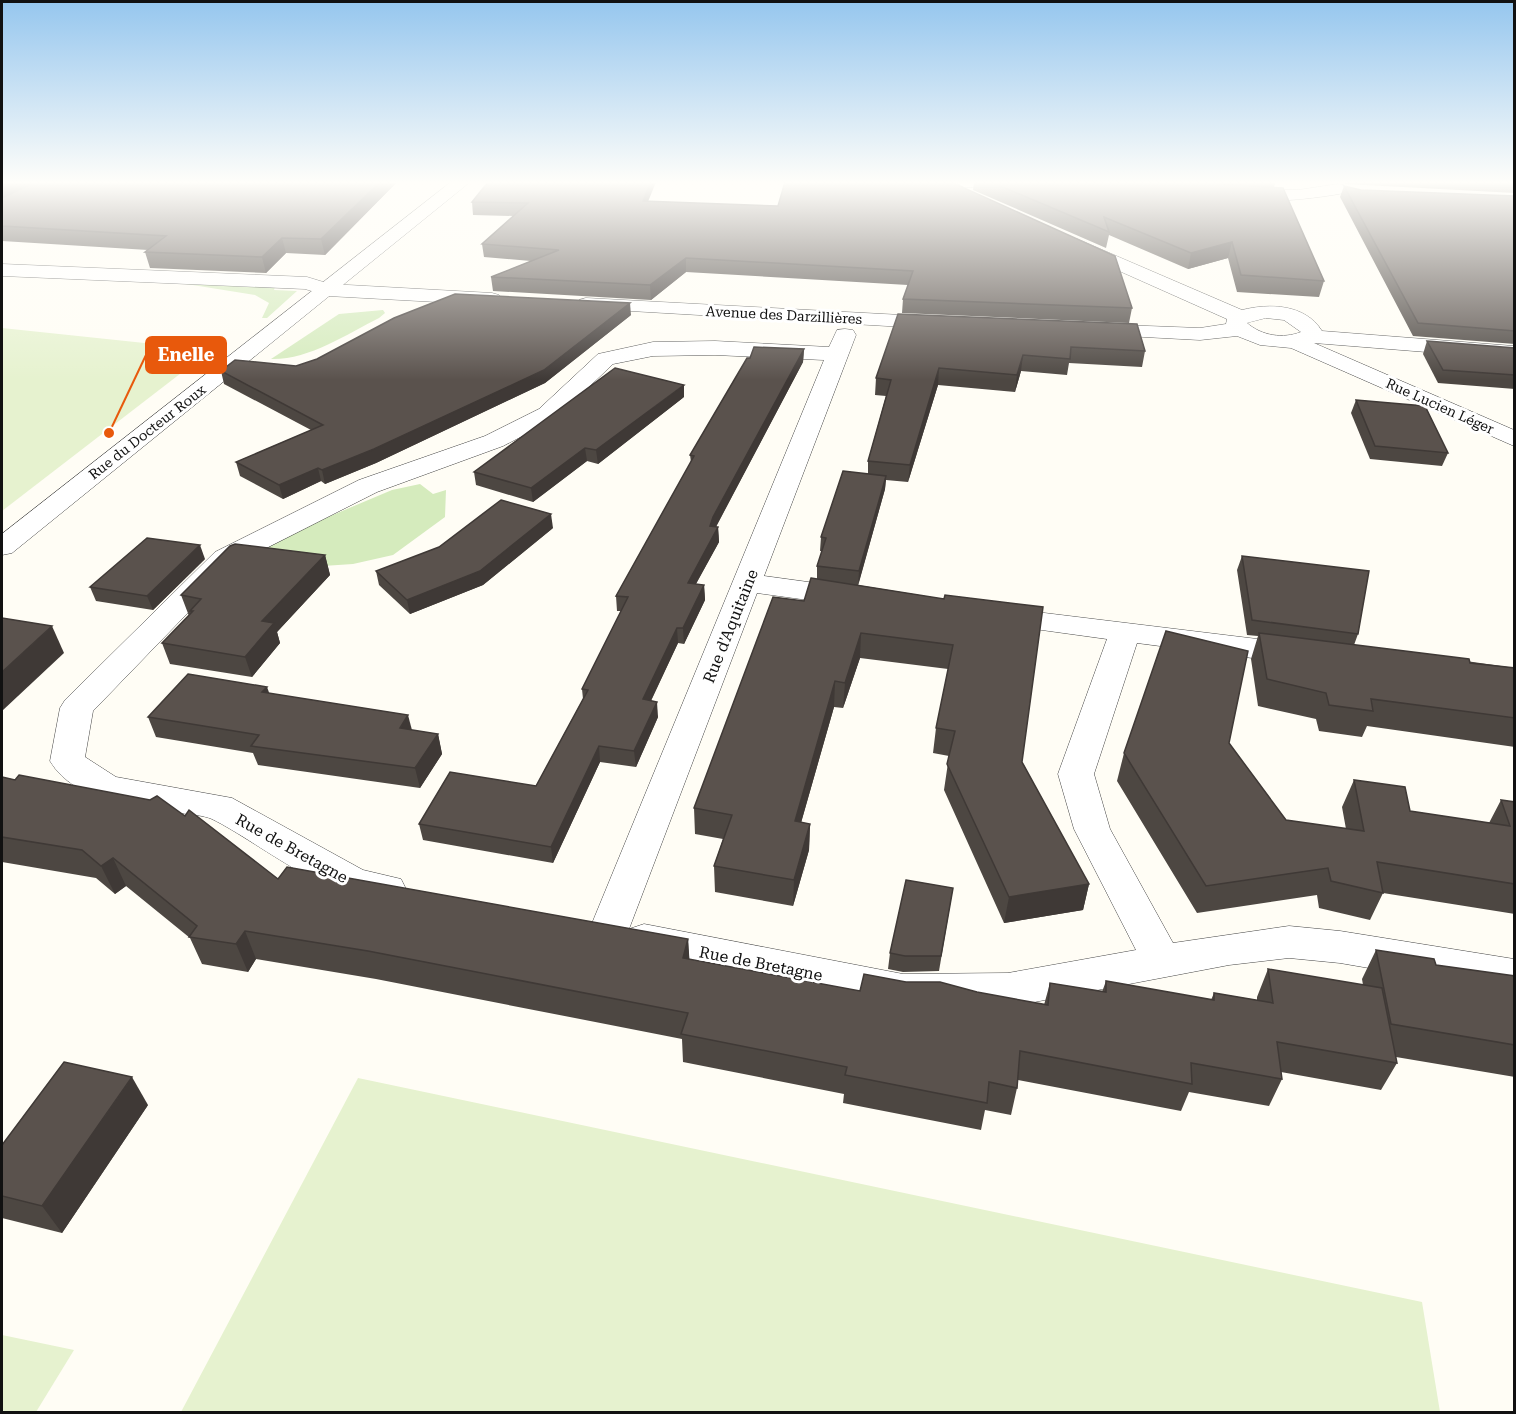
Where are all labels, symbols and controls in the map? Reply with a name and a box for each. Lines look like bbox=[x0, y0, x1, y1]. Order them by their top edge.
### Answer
street label: Avenue des Darzillières bbox=[705, 303, 863, 327]
callout: Enelle bbox=[146, 337, 226, 373]
text: Enelle bbox=[158, 344, 215, 365]
street label: Rue Lucien Léger bbox=[1383, 375, 1497, 437]
street label: Rue du Docteur Roux bbox=[85, 381, 209, 483]
street label: Rue d'Aquitaine bbox=[699, 566, 762, 686]
street label: Rue de Bretagne bbox=[232, 810, 351, 887]
street label: Rue de Bretagne bbox=[698, 942, 824, 985]

